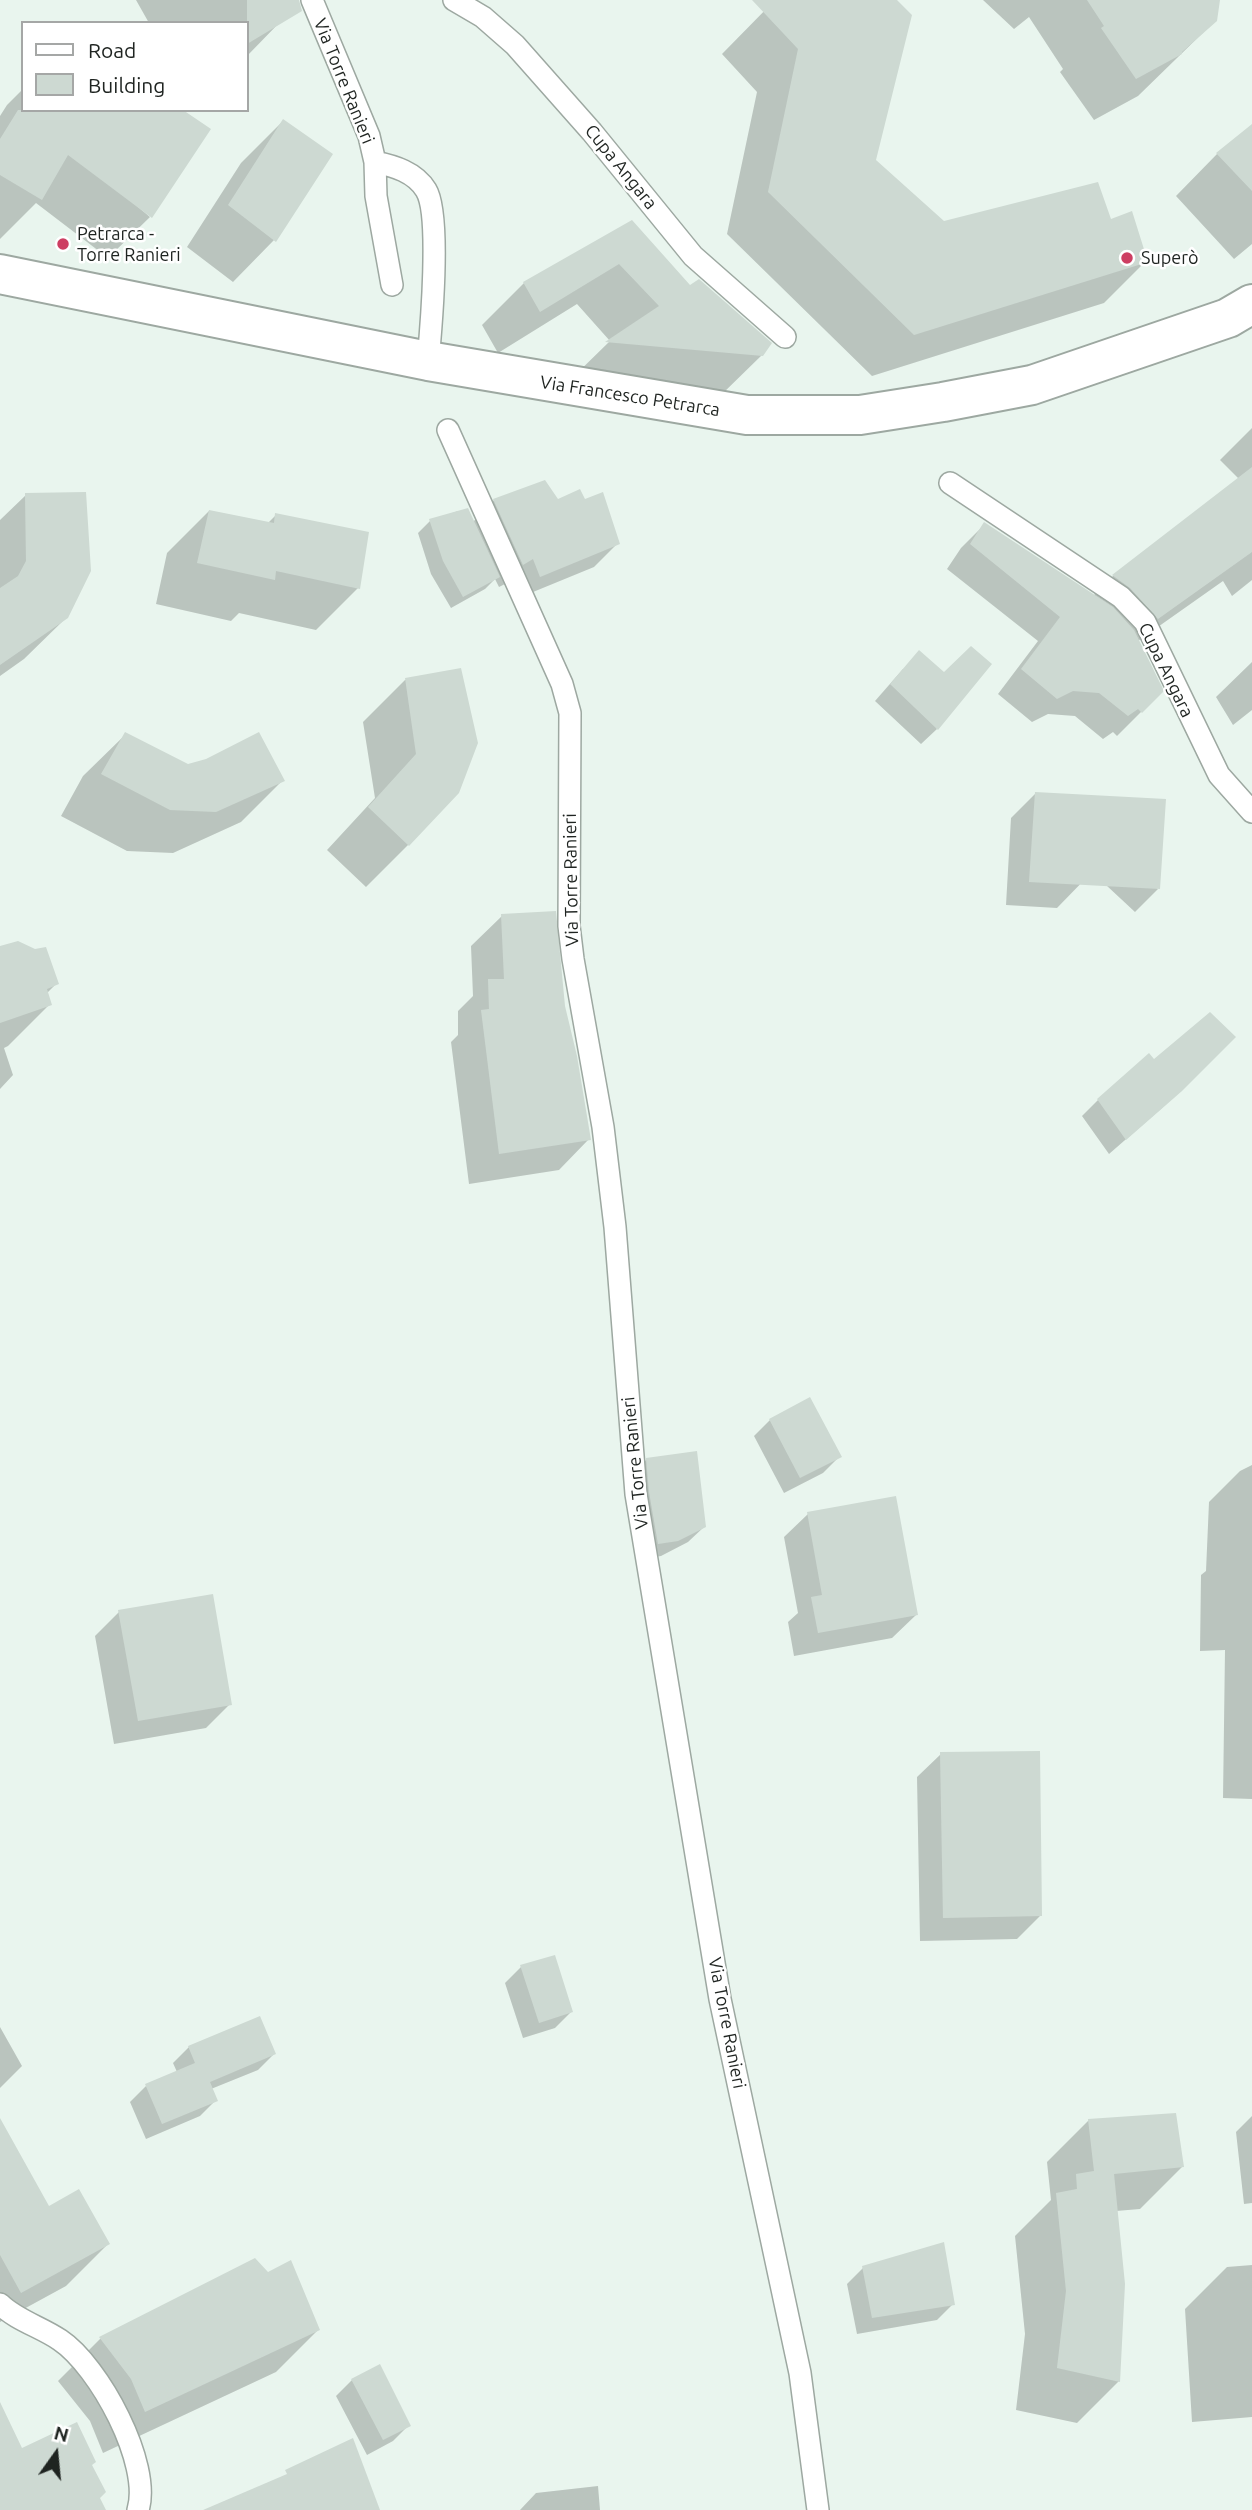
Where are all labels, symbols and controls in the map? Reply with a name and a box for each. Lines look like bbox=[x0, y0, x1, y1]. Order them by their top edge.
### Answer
street label: Via Torre Ranieri bbox=[309, 15, 379, 147]
legend bbox=[21, 21, 248, 112]
text: Road bbox=[88, 38, 136, 62]
text: Building bbox=[88, 73, 165, 97]
street label: Cupa Angara bbox=[580, 120, 662, 214]
place label: Petrarca - Torre Ranieri bbox=[77, 223, 181, 266]
marker: Petrarca - Torre Ranieri bbox=[55, 236, 71, 252]
place label: Superò bbox=[1141, 247, 1199, 269]
marker: Superò bbox=[1119, 250, 1135, 266]
street label: Via Francesco Petrarca bbox=[538, 371, 722, 421]
street label: Cupa Angara bbox=[1134, 619, 1198, 721]
street label: Via Torre Ranieri bbox=[559, 813, 583, 947]
street label: Via Torre Ranieri bbox=[617, 1396, 653, 1530]
street label: Via Torre Ranieri bbox=[704, 1956, 750, 2090]
north arrow bbox=[21, 2419, 91, 2489]
text: N bbox=[52, 2421, 71, 2446]

